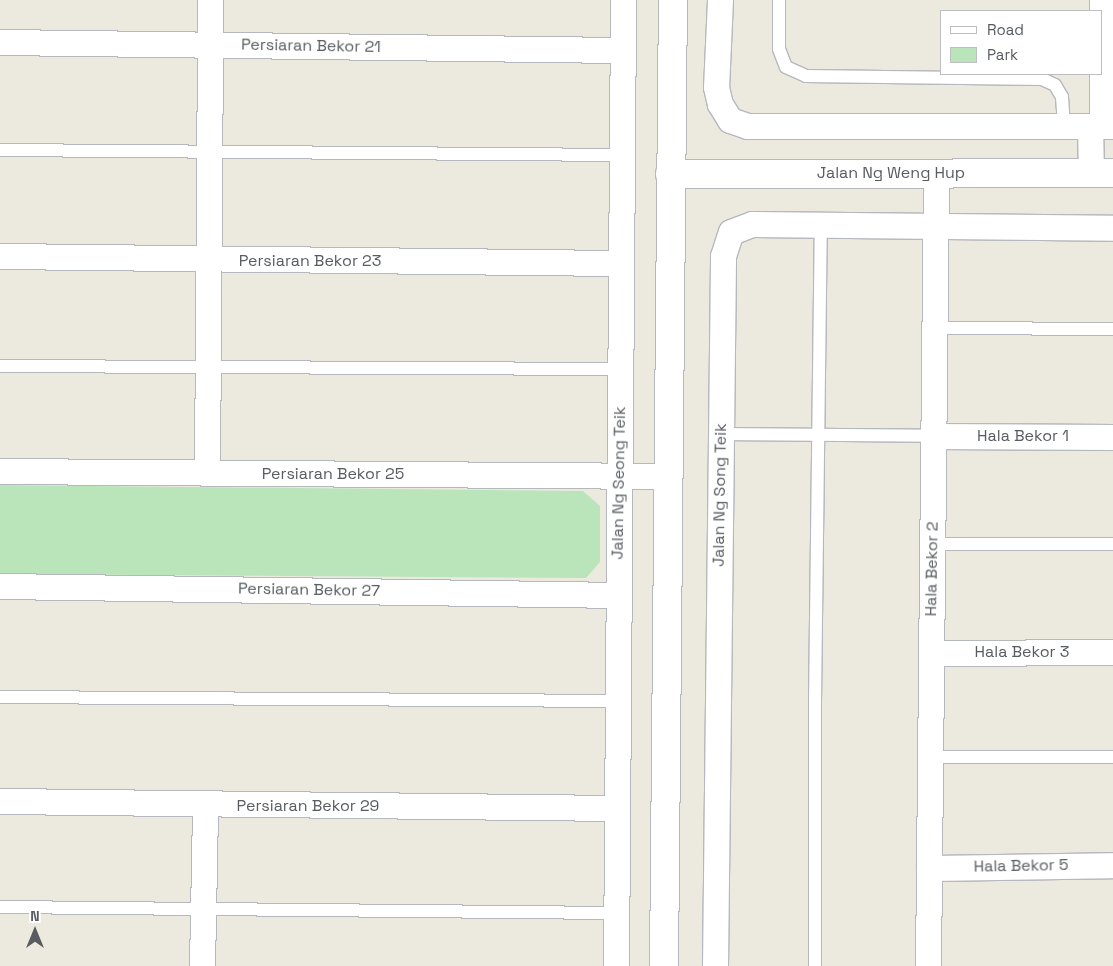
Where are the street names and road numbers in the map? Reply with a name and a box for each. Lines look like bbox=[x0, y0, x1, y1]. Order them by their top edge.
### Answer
street label: Persiaran Bekor 21 bbox=[241, 35, 381, 57]
street label: Jalan Ng Weng Hup bbox=[817, 163, 965, 183]
street label: Persiaran Bekor 23 bbox=[239, 251, 381, 271]
street label: Jalan Ng Seong Teik bbox=[608, 406, 630, 560]
street label: Jalan Ng Song Teik bbox=[709, 423, 731, 567]
street label: Hala Bekor 1 bbox=[977, 426, 1069, 446]
street label: Persiaran Bekor 25 bbox=[262, 464, 404, 484]
street label: Hala Bekor 2 bbox=[922, 521, 942, 617]
street label: Persiaran Bekor 27 bbox=[238, 579, 380, 601]
street label: Hala Bekor 3 bbox=[975, 642, 1069, 662]
street label: Persiaran Bekor 29 bbox=[237, 796, 379, 816]
street label: Hala Bekor 5 bbox=[973, 856, 1069, 876]

